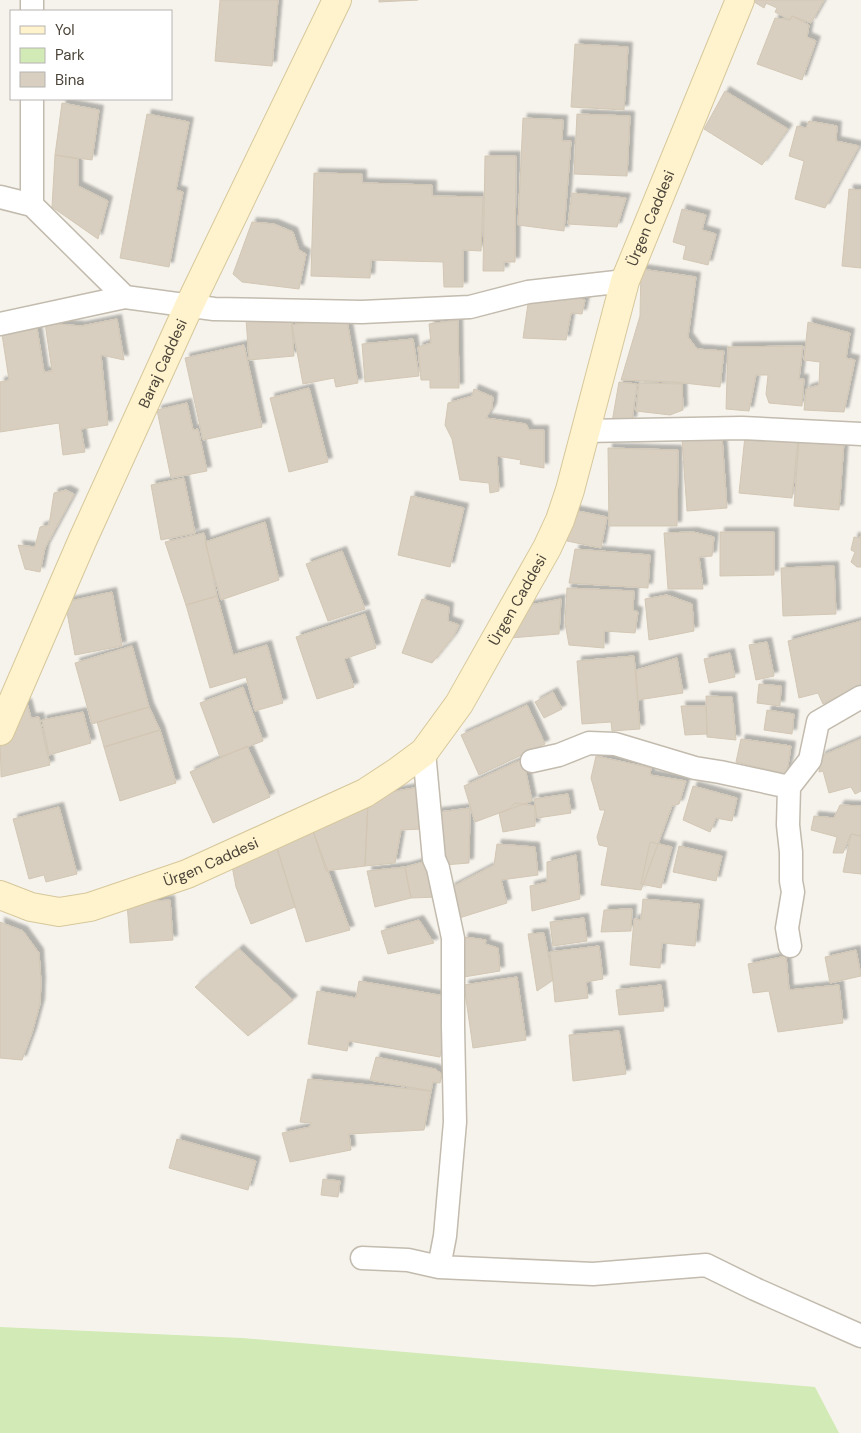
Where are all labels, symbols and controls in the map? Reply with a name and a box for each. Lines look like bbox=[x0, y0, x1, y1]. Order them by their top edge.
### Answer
legend bbox=[10, 10, 172, 100]
text: Yol bbox=[55, 20, 75, 40]
text: Park bbox=[55, 45, 85, 65]
text: Bina bbox=[55, 70, 84, 90]
street label: Ürgen Caddesi bbox=[622, 167, 679, 269]
street label: Baraj Caddesi bbox=[134, 316, 192, 411]
street label: Ürgen Caddesi bbox=[484, 551, 551, 649]
street label: Ürgen Caddesi bbox=[161, 833, 262, 891]

